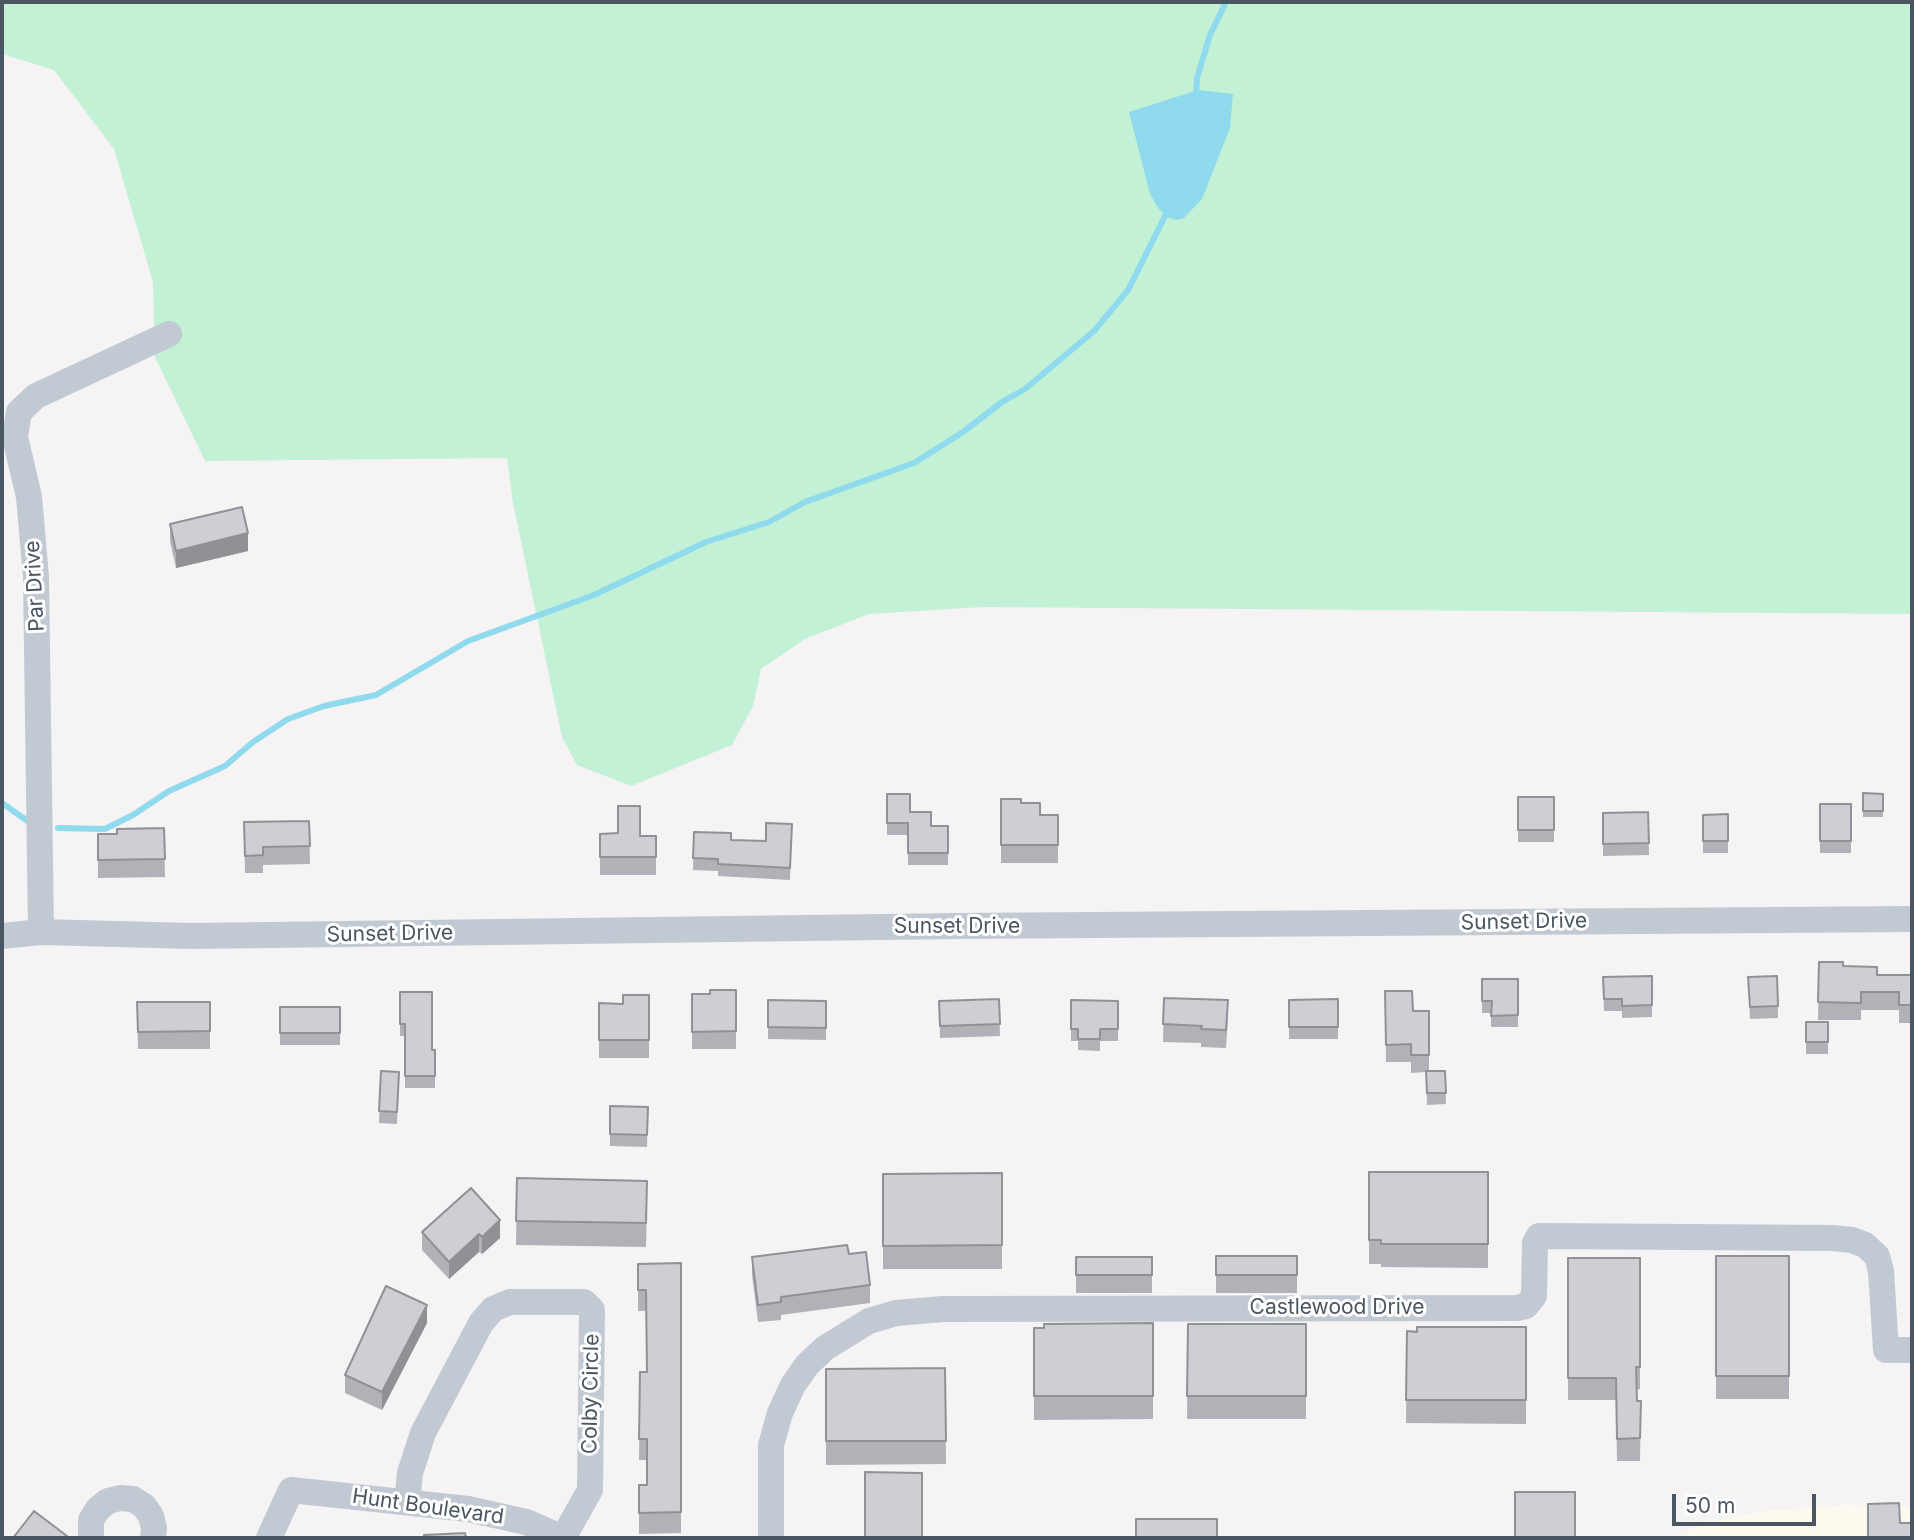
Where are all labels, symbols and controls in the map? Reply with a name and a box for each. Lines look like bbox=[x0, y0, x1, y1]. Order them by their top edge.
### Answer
street label: Par Drive bbox=[20, 540, 50, 632]
street label: Sunset Drive bbox=[1461, 908, 1587, 936]
street label: Sunset Drive bbox=[894, 914, 1020, 940]
street label: Sunset Drive bbox=[327, 920, 453, 948]
street label: Castlewood Drive bbox=[1250, 1295, 1424, 1321]
street label: Colby Circle bbox=[577, 1334, 605, 1454]
scale bar bbox=[1676, 1480, 1820, 1524]
street label: Hunt Boulevard bbox=[351, 1484, 505, 1530]
text: 50 m bbox=[1685, 1493, 1735, 1518]

